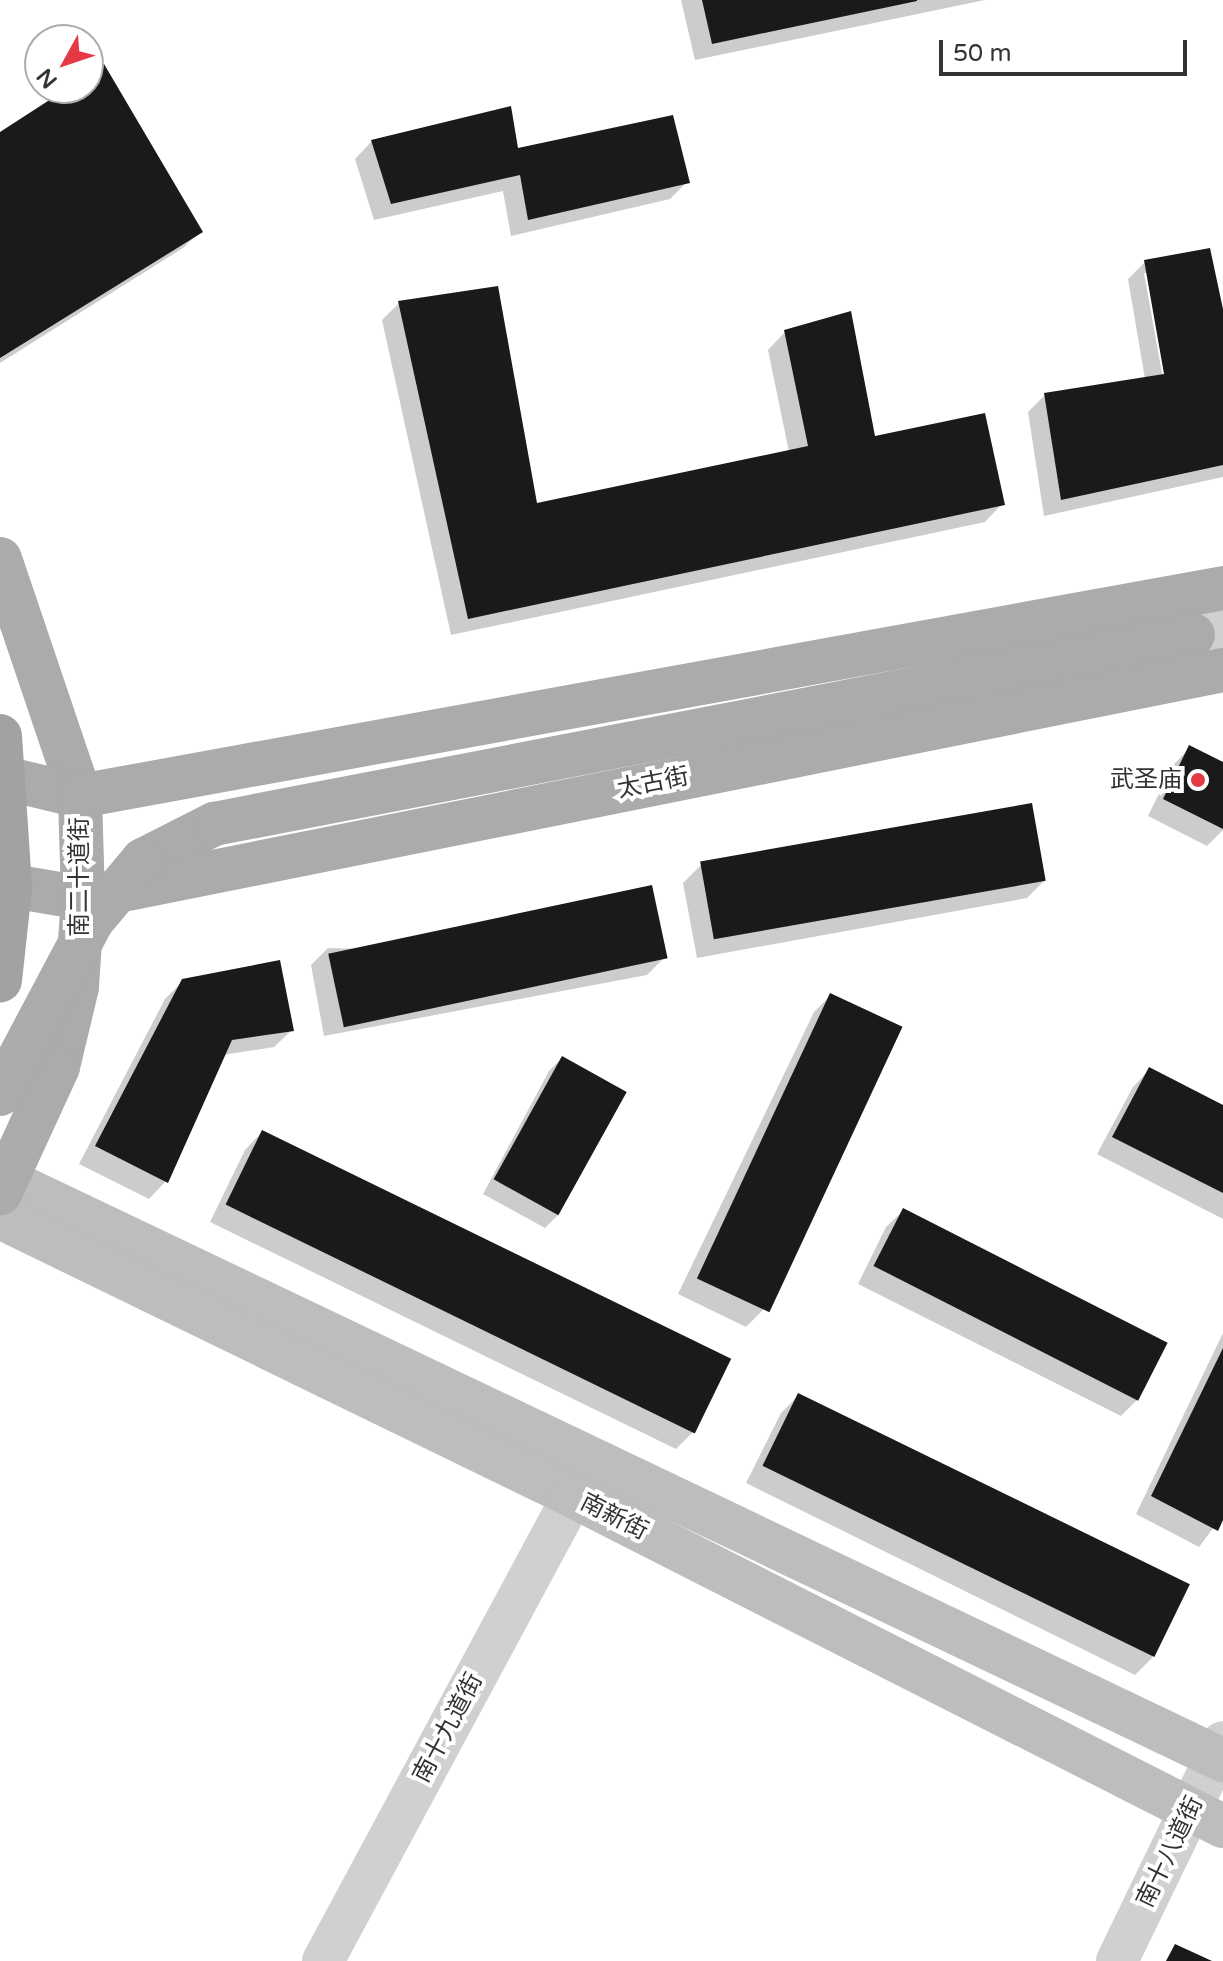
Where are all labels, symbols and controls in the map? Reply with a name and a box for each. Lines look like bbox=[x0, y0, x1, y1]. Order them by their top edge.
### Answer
north arrow bbox=[24, 24, 104, 104]
scale bar bbox=[943, 24, 1191, 74]
text: 50 m bbox=[953, 39, 1011, 68]
text: N bbox=[32, 63, 63, 93]
street label: 太古街 bbox=[615, 762, 691, 804]
place label: 武圣庙 bbox=[1110, 766, 1182, 794]
marker: 武圣庙 bbox=[1189, 771, 1207, 789]
street label: 南二十道街 bbox=[66, 817, 94, 937]
street label: 南新街 bbox=[575, 1488, 653, 1546]
street label: 南十九道街 bbox=[407, 1668, 489, 1788]
street label: 南十八道街 bbox=[1131, 1792, 1209, 1912]

